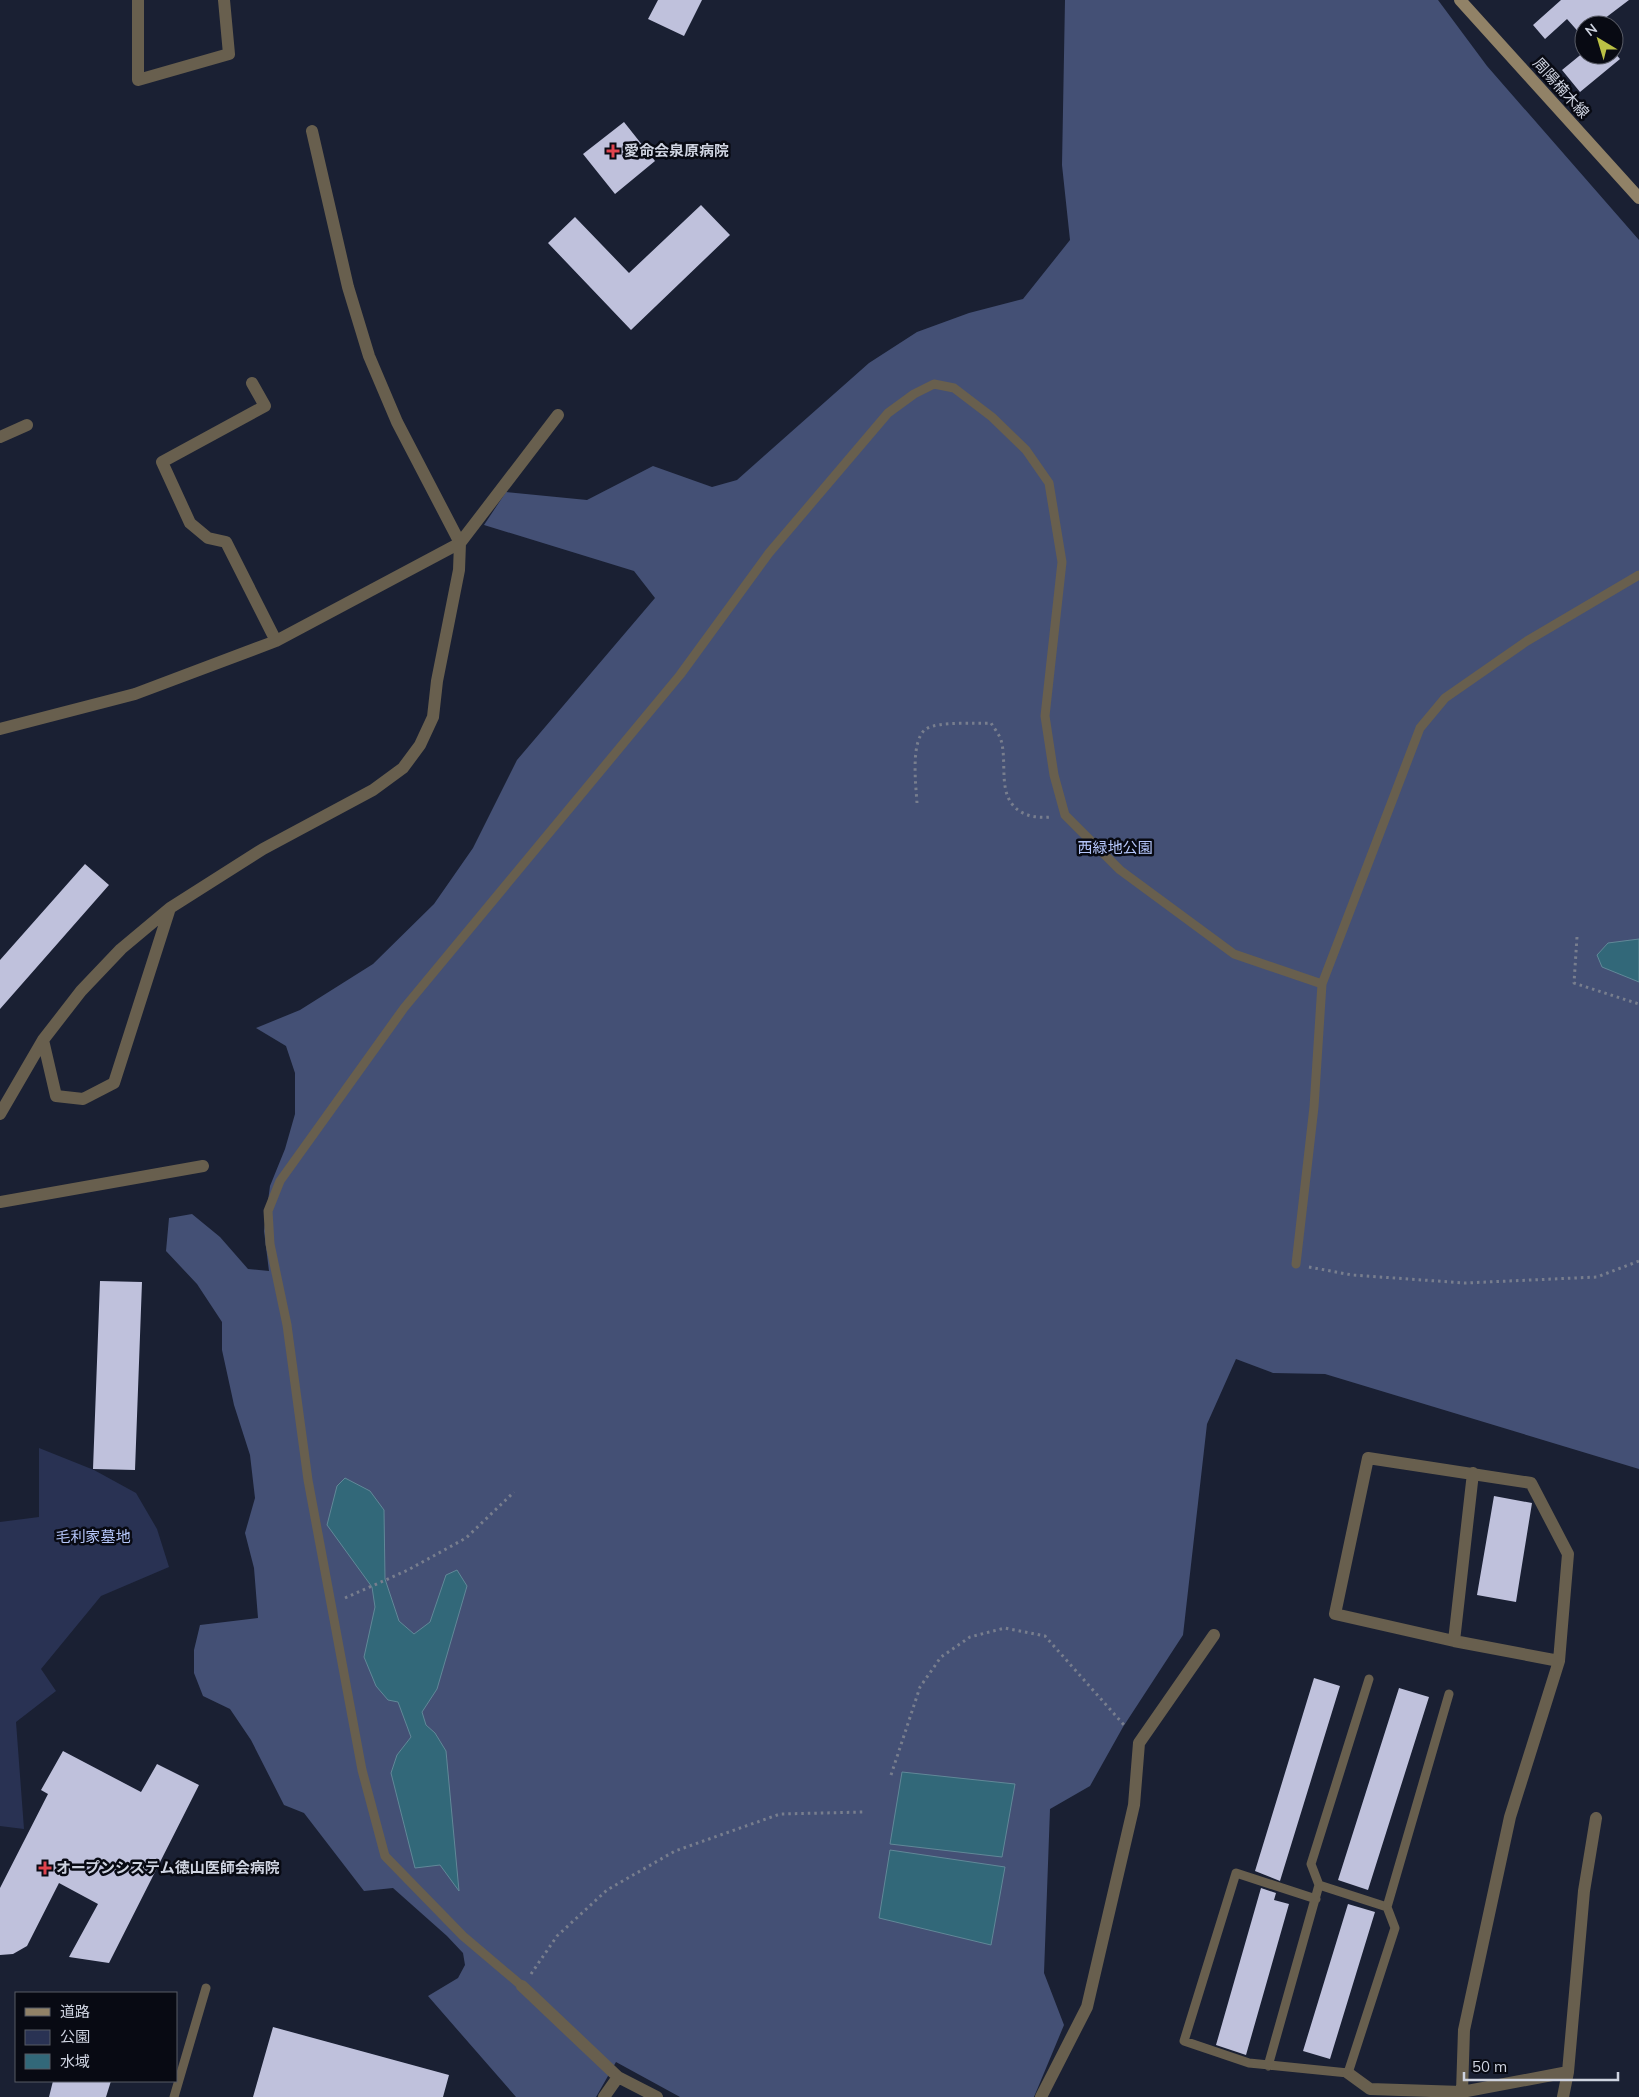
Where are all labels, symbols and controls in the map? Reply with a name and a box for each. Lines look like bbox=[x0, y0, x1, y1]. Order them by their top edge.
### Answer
north arrow bbox=[1574, 15, 1624, 65]
text: N bbox=[1581, 19, 1601, 40]
street label: 周陽楠木線 bbox=[1529, 53, 1594, 122]
place label: 愛命会泉原病院 bbox=[624, 141, 729, 160]
marker: 愛命会泉原病院 bbox=[606, 144, 620, 158]
park label: 西緑地公園 bbox=[1077, 838, 1153, 857]
park label: 毛利家墓地 bbox=[55, 1527, 131, 1546]
place label: オープンシステム徳山医師会病院 bbox=[56, 1858, 280, 1877]
marker: オープンシステム徳山医師会病院 bbox=[38, 1861, 52, 1875]
legend bbox=[15, 1992, 178, 2082]
text: 道路 bbox=[60, 2002, 90, 2021]
text: 公園 bbox=[60, 2027, 90, 2046]
scale bar bbox=[1464, 2050, 1618, 2082]
text: 水域 bbox=[60, 2052, 90, 2071]
text: 50 m bbox=[1472, 2057, 1507, 2076]

